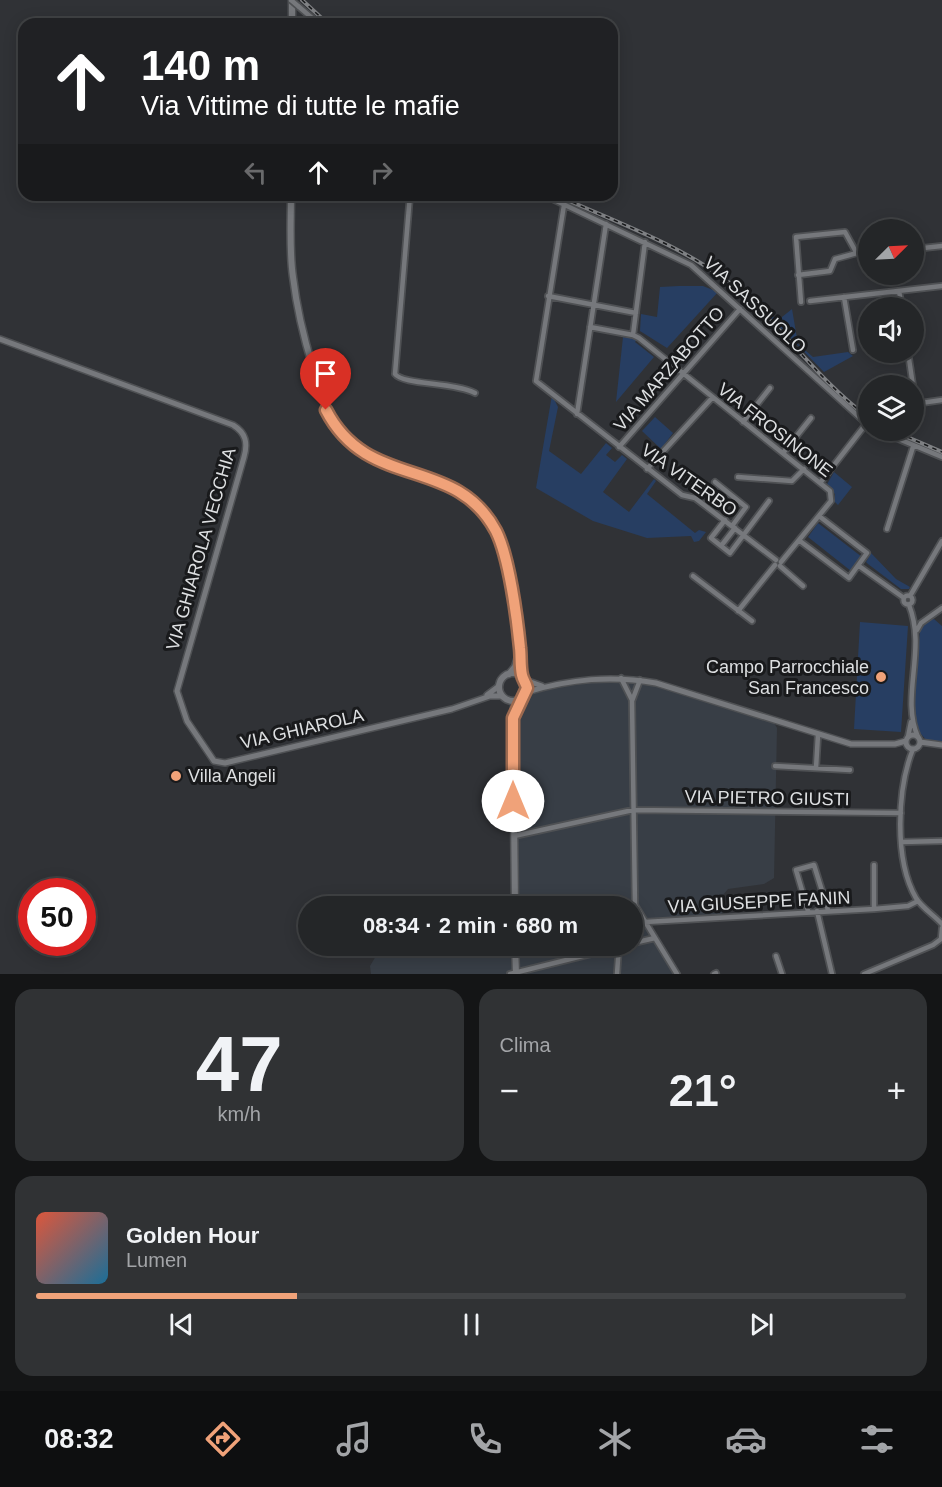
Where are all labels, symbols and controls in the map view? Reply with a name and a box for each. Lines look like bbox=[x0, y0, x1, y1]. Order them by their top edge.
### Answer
icon: ahead bbox=[42, 42, 120, 120]
text: 140 m bbox=[141, 42, 260, 89]
text: Via Vittime di tutte le mafie bbox=[141, 91, 460, 121]
icon: left bbox=[239, 156, 272, 189]
icon: ahead bbox=[302, 156, 335, 189]
icon: right bbox=[365, 156, 398, 189]
north arrow bbox=[858, 219, 924, 285]
map controls bbox=[858, 219, 924, 441]
street label: VIA SASSUOLO bbox=[700, 253, 810, 357]
button: sound bbox=[858, 297, 924, 363]
street label: VIA MARZABOTTO bbox=[610, 303, 728, 435]
pin bbox=[300, 348, 351, 410]
icon: arrive bbox=[309, 357, 342, 390]
button: layers bbox=[858, 375, 924, 441]
street label: VIA FROSINONE bbox=[714, 379, 836, 481]
street label: VIA VITERBO bbox=[637, 440, 741, 520]
street label: VIA GHIAROLA VECCHIA bbox=[162, 445, 240, 653]
place label: Campo Parrocchiale San Francesco bbox=[706, 657, 869, 698]
marker: Campo Parrocchiale San Francesco bbox=[874, 670, 888, 684]
street label: VIA GHIAROLA bbox=[238, 705, 366, 753]
place label: Villa Angeli bbox=[188, 766, 276, 786]
marker: Villa Angeli bbox=[169, 769, 183, 783]
position arrow bbox=[481, 769, 545, 833]
street label: VIA PIETRO GIUSTI bbox=[684, 787, 850, 809]
speed limit sign: 50 bbox=[18, 878, 96, 956]
street label: VIA GIUSEPPE FANIN bbox=[667, 887, 851, 917]
text: 08:34 · 2 min · 680 m bbox=[363, 913, 578, 938]
text: 47 bbox=[196, 1020, 283, 1108]
text: Clima bbox=[500, 1034, 551, 1056]
text: 21° bbox=[669, 1065, 737, 1116]
text: − bbox=[500, 1072, 519, 1109]
text: + bbox=[887, 1072, 906, 1109]
text: km/h bbox=[218, 1103, 261, 1125]
text: Golden Hour bbox=[126, 1223, 259, 1248]
text: Lumen bbox=[126, 1249, 187, 1271]
icon: previous bbox=[165, 1308, 198, 1341]
icon: pause bbox=[455, 1308, 488, 1341]
icon: next bbox=[745, 1308, 778, 1341]
icon: directions bbox=[202, 1418, 244, 1460]
icon: music bbox=[333, 1418, 375, 1460]
icon: phone bbox=[464, 1418, 506, 1460]
icon: climate bbox=[594, 1418, 636, 1460]
icon: car bbox=[725, 1418, 767, 1460]
icon: filters bbox=[856, 1418, 898, 1460]
text: 08:32 bbox=[44, 1424, 113, 1454]

